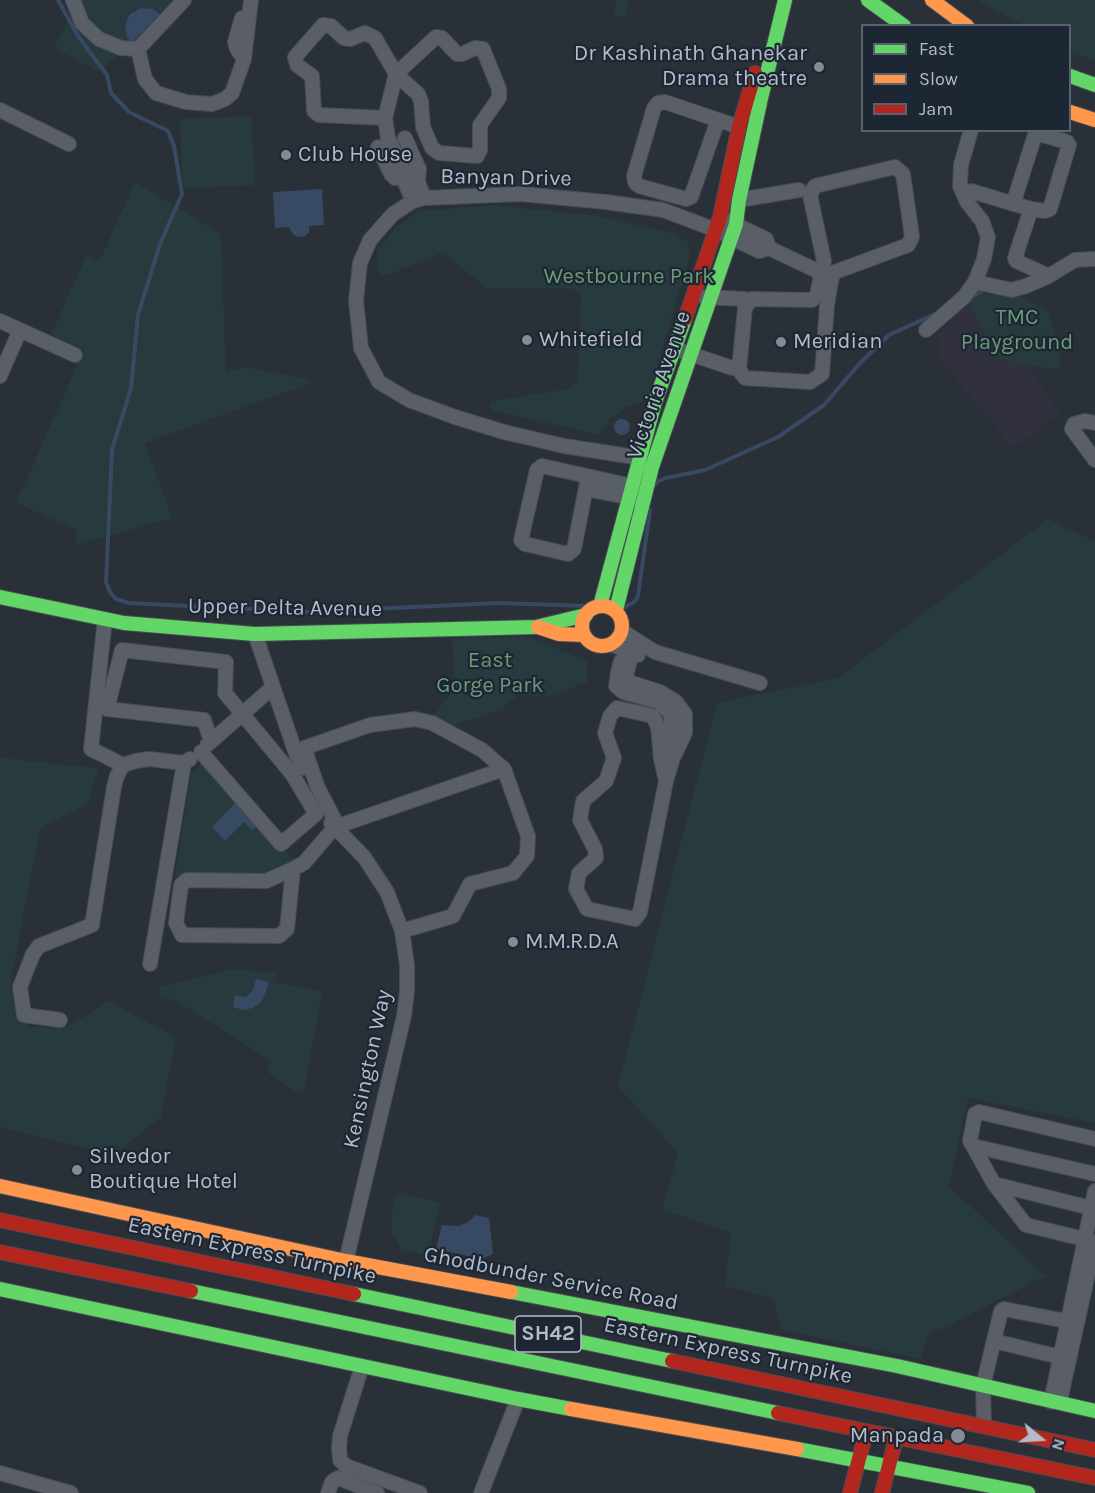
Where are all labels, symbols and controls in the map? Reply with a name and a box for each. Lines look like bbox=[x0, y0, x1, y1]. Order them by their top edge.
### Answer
legend bbox=[861, 24, 1071, 132]
text: Fast bbox=[919, 38, 954, 60]
place label: Dr Kashinath Ghanekar Drama theatre bbox=[574, 41, 807, 92]
marker: Dr Kashinath Ghanekar Drama theatre bbox=[812, 60, 826, 74]
text: Slow bbox=[919, 68, 958, 90]
text: Jam bbox=[919, 98, 953, 120]
place label: Club House bbox=[298, 142, 412, 168]
marker: Club House bbox=[279, 148, 293, 162]
street label: Banyan Drive bbox=[440, 164, 572, 192]
park label: Westbourne Park bbox=[544, 264, 714, 290]
park label: TMC Playground bbox=[961, 305, 1073, 356]
street label: Victoria Avenue bbox=[621, 308, 697, 462]
place label: Whitefield bbox=[539, 327, 643, 353]
place label: Meridian bbox=[793, 329, 882, 355]
marker: Whitefield bbox=[520, 333, 534, 347]
marker: Meridian bbox=[774, 335, 788, 349]
street label: Upper Delta Avenue bbox=[188, 593, 382, 623]
park label: East Gorge Park bbox=[436, 648, 544, 700]
place label: M.M.R.D.A bbox=[525, 929, 619, 955]
marker: M.M.R.D.A bbox=[506, 935, 520, 949]
street label: Kensington Way bbox=[338, 987, 398, 1151]
place label: Silvedor Boutique Hotel bbox=[89, 1144, 238, 1196]
marker: Silvedor Boutique Hotel bbox=[70, 1163, 84, 1177]
street label: Eastern Express Turnpike bbox=[125, 1212, 379, 1290]
street label: Ghodbunder Service Road bbox=[422, 1241, 680, 1317]
street label: Eastern Express Turnpike bbox=[601, 1312, 855, 1390]
road number: SH42 bbox=[515, 1316, 581, 1352]
north arrow bbox=[1011, 1409, 1071, 1469]
place label: Manpada bbox=[850, 1423, 944, 1449]
marker: Manpada bbox=[949, 1427, 967, 1445]
text: N bbox=[1048, 1436, 1069, 1453]

